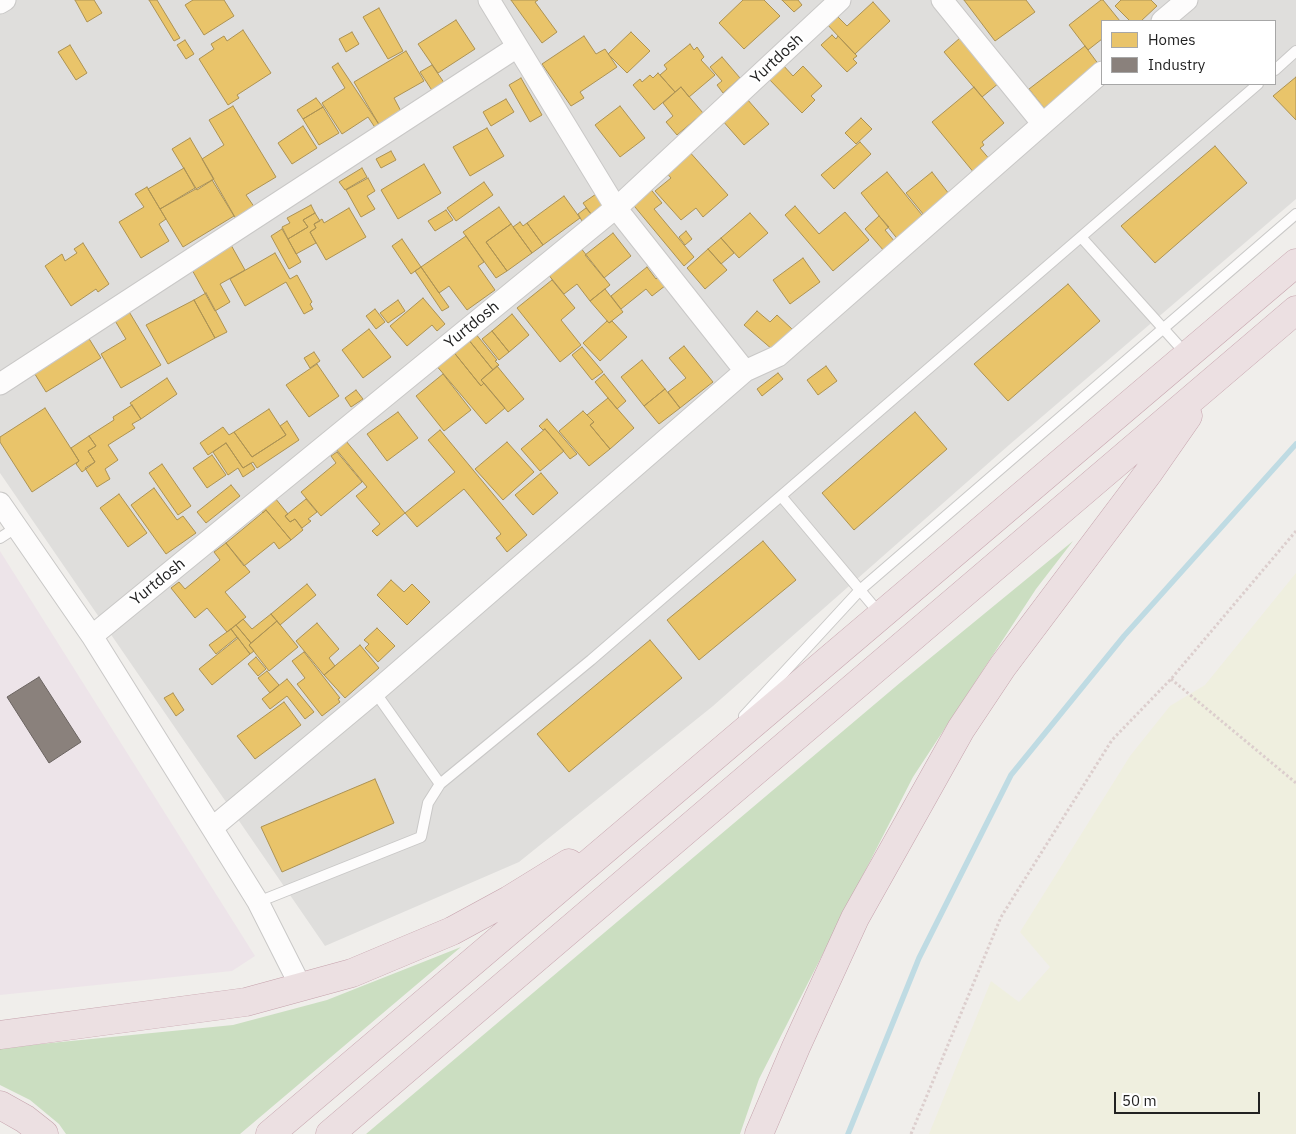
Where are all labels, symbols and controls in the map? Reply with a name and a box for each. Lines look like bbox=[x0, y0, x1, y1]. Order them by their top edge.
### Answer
legend bbox=[1101, 20, 1276, 85]
street label: Yurtdosh bbox=[747, 30, 807, 88]
text: Homes bbox=[1148, 30, 1196, 49]
text: Industry bbox=[1148, 55, 1205, 74]
street label: Yurtdosh bbox=[441, 297, 503, 353]
street label: Yurtdosh bbox=[127, 554, 189, 610]
scale bar bbox=[1116, 1082, 1262, 1114]
text: 50 m bbox=[1122, 1091, 1157, 1110]

